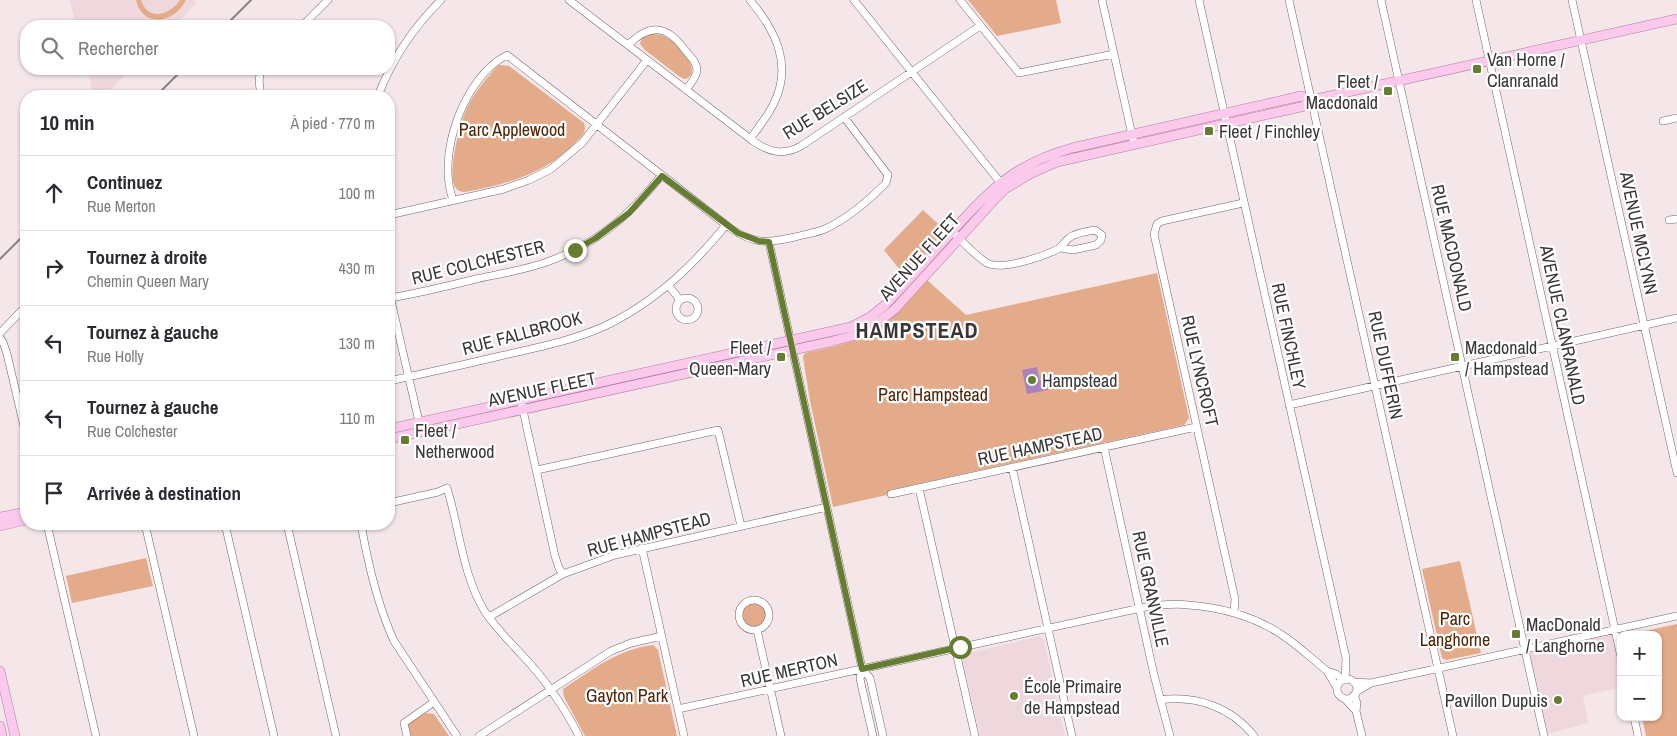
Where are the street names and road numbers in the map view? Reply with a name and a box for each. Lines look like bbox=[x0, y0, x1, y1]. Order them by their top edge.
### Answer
street label: RUE BELSIZE bbox=[778, 73, 872, 145]
street label: AVENUE MCLYNN bbox=[1614, 168, 1664, 297]
street label: RUE MACDONALD bbox=[1425, 182, 1479, 314]
street label: AVENUE FLEET bbox=[872, 208, 965, 307]
street label: RUE COLCHESTER bbox=[409, 233, 547, 291]
street label: AVENUE CLANRANALD bbox=[1534, 242, 1592, 407]
street label: RUE FINCHLEY bbox=[1266, 280, 1313, 392]
street label: RUE FALLBROOK bbox=[459, 305, 585, 361]
street label: RUE DUFFERIN bbox=[1362, 309, 1410, 421]
street label: RUE LYNCROFT bbox=[1175, 313, 1225, 429]
street label: AVENUE FLEET bbox=[485, 365, 598, 413]
street label: RUE HAMPSTEAD bbox=[975, 421, 1105, 471]
street label: RUE HAMPSTEAD bbox=[584, 505, 714, 563]
street label: RUE GRANVILLE bbox=[1126, 529, 1176, 649]
street label: RUE MERTON bbox=[738, 647, 840, 693]

